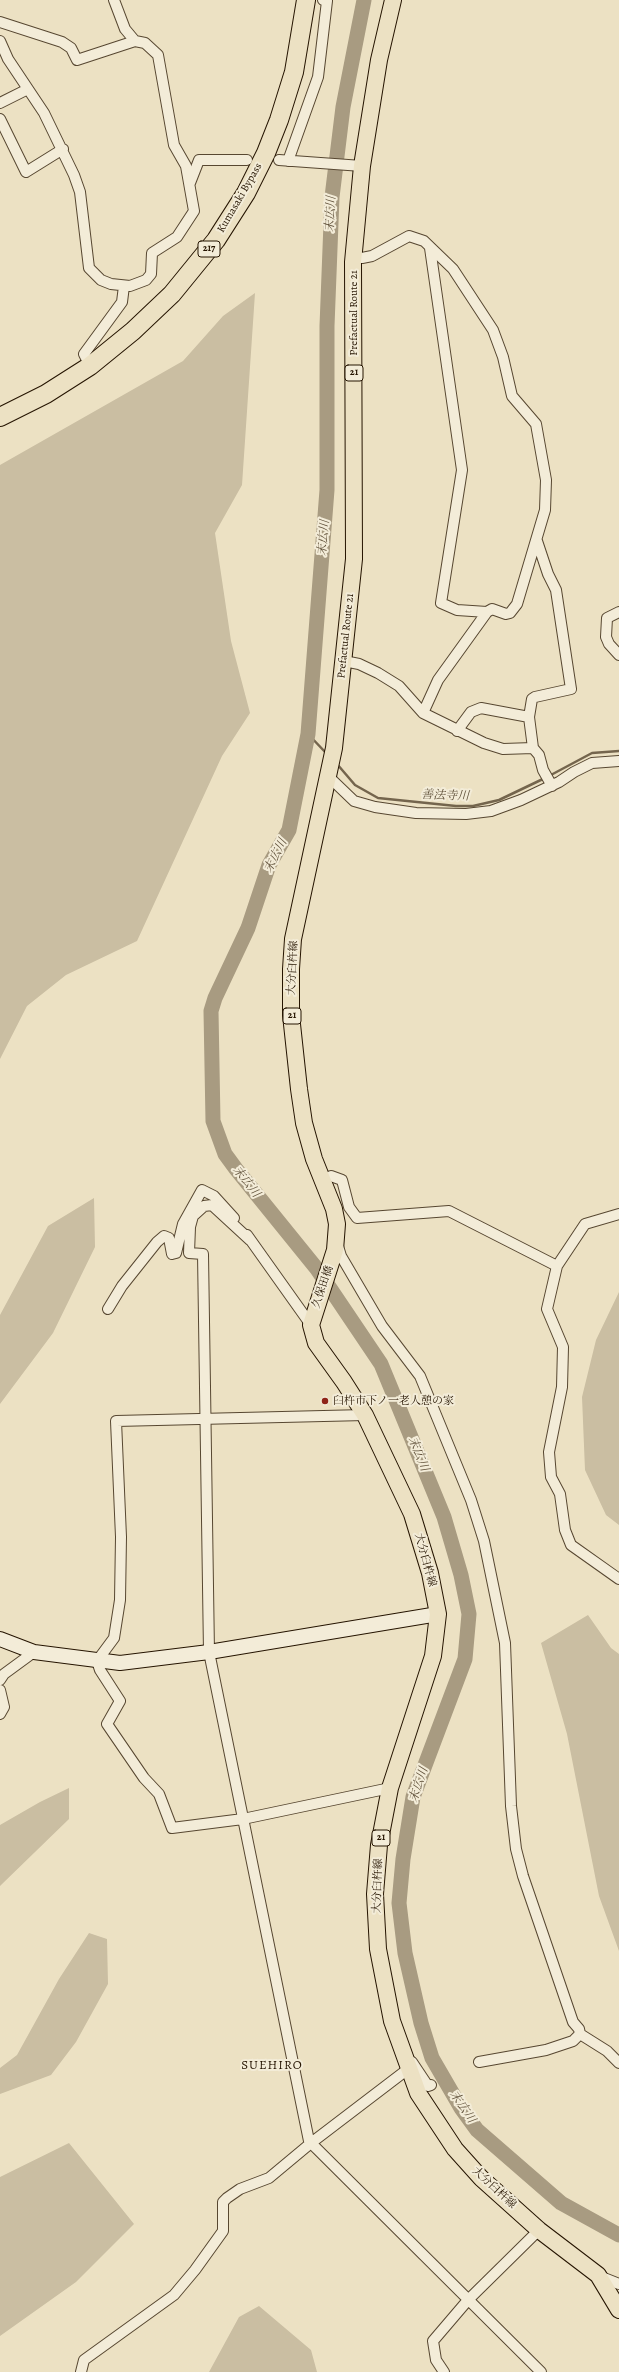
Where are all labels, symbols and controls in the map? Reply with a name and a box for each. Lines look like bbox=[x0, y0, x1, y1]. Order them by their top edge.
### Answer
street label: Kumasaki Bypass bbox=[215, 161, 265, 235]
water label: 末広川 bbox=[323, 196, 339, 232]
road number: 217 bbox=[198, 241, 220, 257]
street label: Prefactual Route 21 bbox=[347, 270, 361, 356]
road number: 21 bbox=[345, 365, 363, 381]
water label: 末広川 bbox=[315, 519, 333, 557]
street label: Prefactual Route 21 bbox=[335, 593, 357, 679]
water label: 善法寺川 bbox=[421, 788, 469, 804]
water label: 末広川 bbox=[261, 837, 291, 875]
street label: 大分臼杵線 bbox=[285, 940, 301, 996]
road number: 21 bbox=[283, 1008, 301, 1024]
water label: 末広川 bbox=[229, 1163, 263, 1201]
street label: 久保田橋 bbox=[310, 1264, 336, 1310]
place label: 臼杵市下ノ一老人憩の家 bbox=[333, 1394, 454, 1408]
marker: 臼杵市下ノ一老人憩の家 bbox=[320, 1396, 330, 1406]
water label: 末広川 bbox=[405, 1435, 431, 1473]
street label: 大分臼杵線 bbox=[412, 1532, 438, 1588]
water label: 末広川 bbox=[407, 1766, 431, 1804]
road number: 21 bbox=[372, 1830, 390, 1846]
street label: 大分臼杵線 bbox=[370, 1858, 386, 1914]
district label: SUEHIRO bbox=[241, 2058, 303, 2074]
water label: 末広川 bbox=[446, 2088, 478, 2126]
street label: 大分臼杵線 bbox=[469, 2164, 519, 2212]

